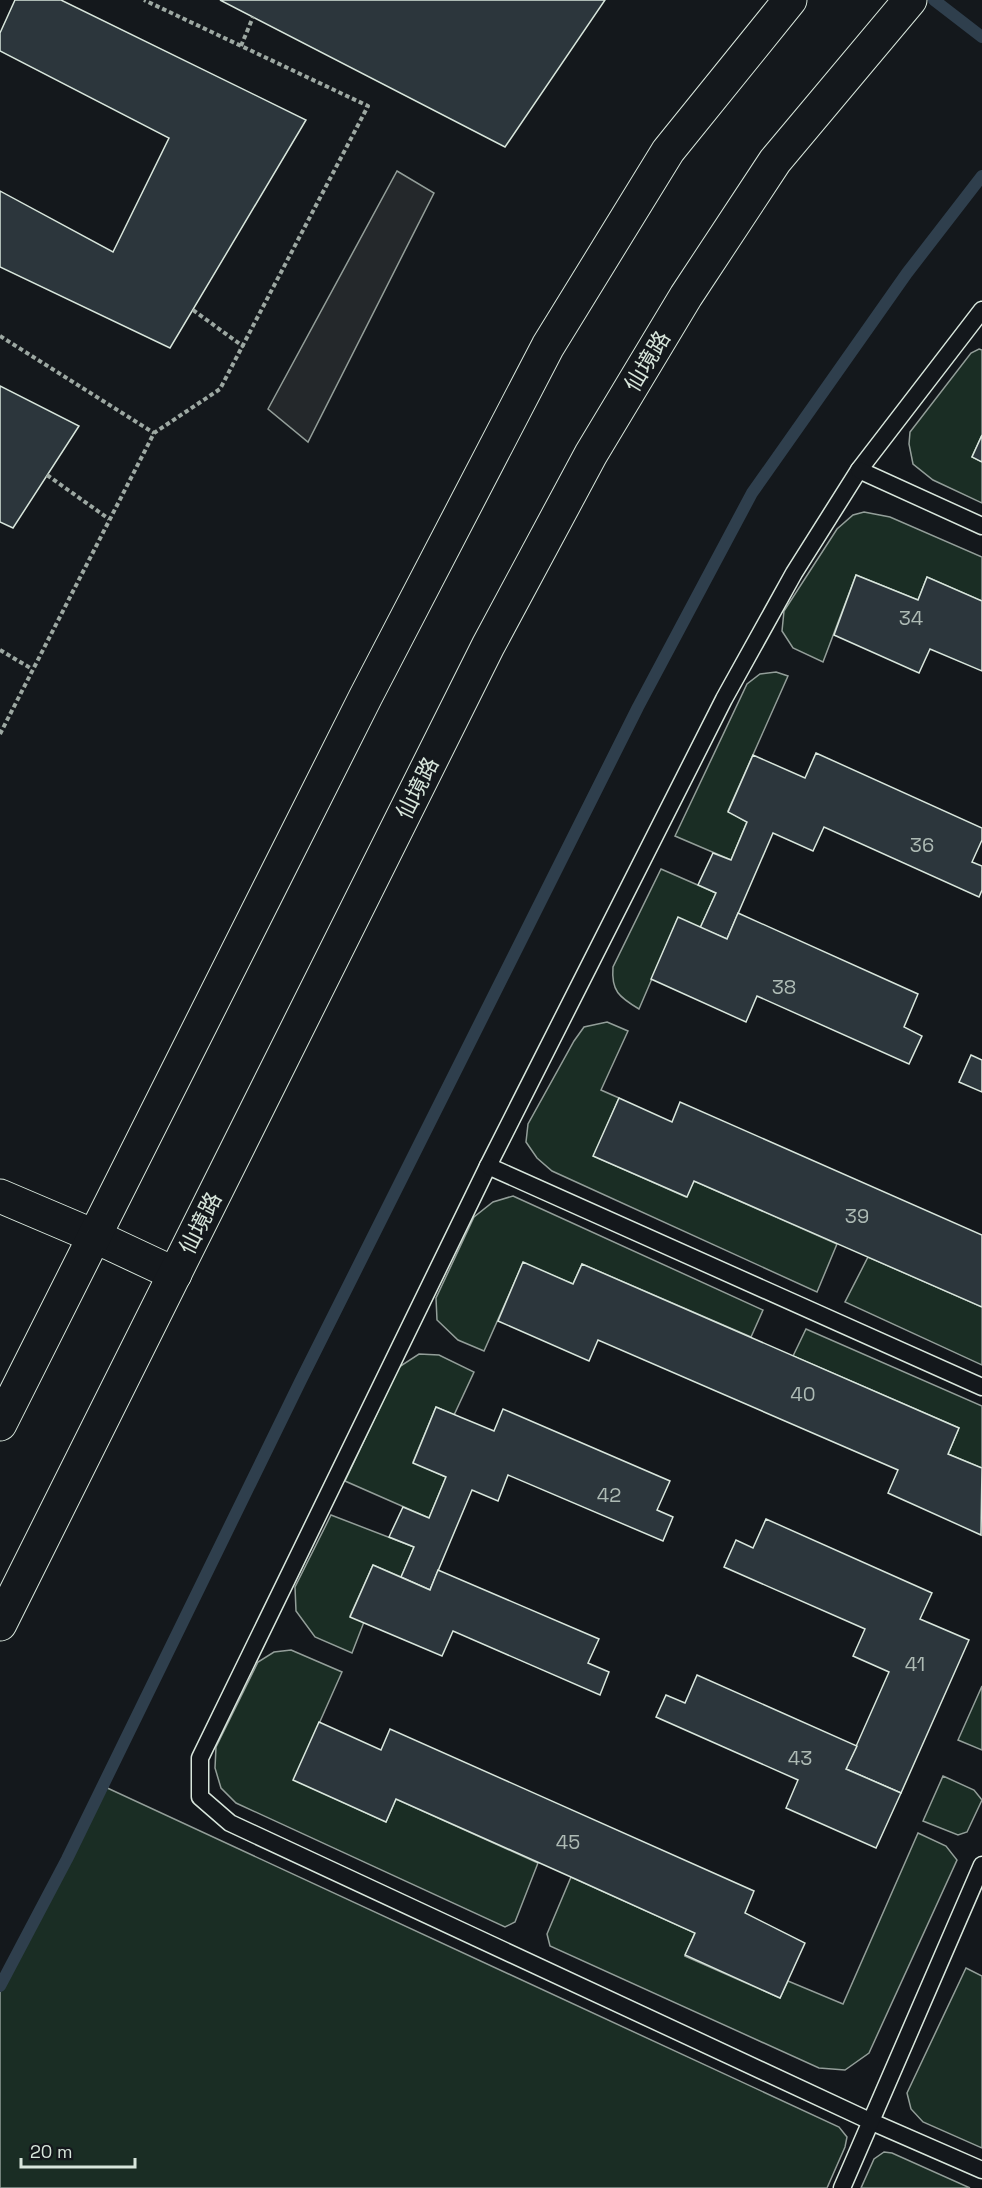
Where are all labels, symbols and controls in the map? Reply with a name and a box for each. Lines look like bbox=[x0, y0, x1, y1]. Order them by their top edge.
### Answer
street label: 仙境路 bbox=[618, 325, 676, 397]
house number: 34 bbox=[899, 605, 923, 631]
street label: 仙境路 bbox=[390, 752, 444, 824]
house number: 36 bbox=[910, 832, 934, 858]
house number: 38 bbox=[772, 974, 796, 1000]
street label: 仙境路 bbox=[173, 1187, 227, 1259]
house number: 39 bbox=[845, 1203, 869, 1229]
house number: 40 bbox=[790, 1381, 816, 1407]
house number: 42 bbox=[597, 1482, 621, 1508]
house number: 41 bbox=[905, 1651, 925, 1677]
house number: 43 bbox=[788, 1745, 812, 1771]
house number: 45 bbox=[556, 1829, 580, 1855]
scale bar bbox=[21, 2131, 135, 2169]
text: 20 m bbox=[30, 2140, 73, 2163]

